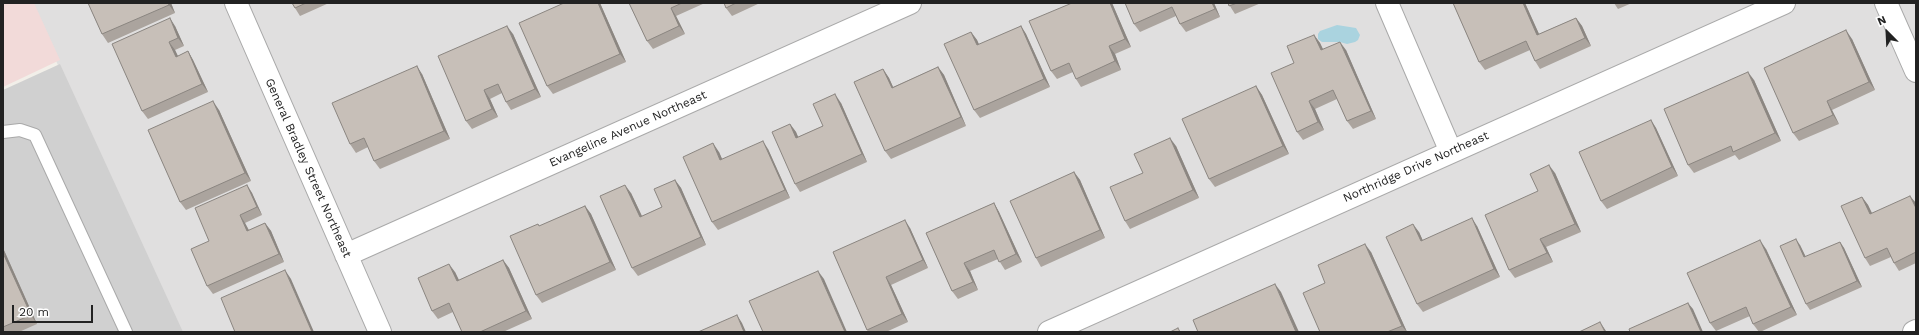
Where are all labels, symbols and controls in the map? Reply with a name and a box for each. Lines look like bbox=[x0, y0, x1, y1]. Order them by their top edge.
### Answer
north arrow bbox=[1867, 12, 1907, 52]
text: N bbox=[1876, 13, 1888, 28]
street label: General Bradley Street Northeast bbox=[262, 76, 354, 260]
street label: Evangeline Avenue Northeast bbox=[547, 88, 709, 170]
street label: Northridge Drive Northeast bbox=[1341, 128, 1491, 206]
scale bar bbox=[14, 297, 95, 323]
text: 20 m bbox=[19, 305, 49, 319]

